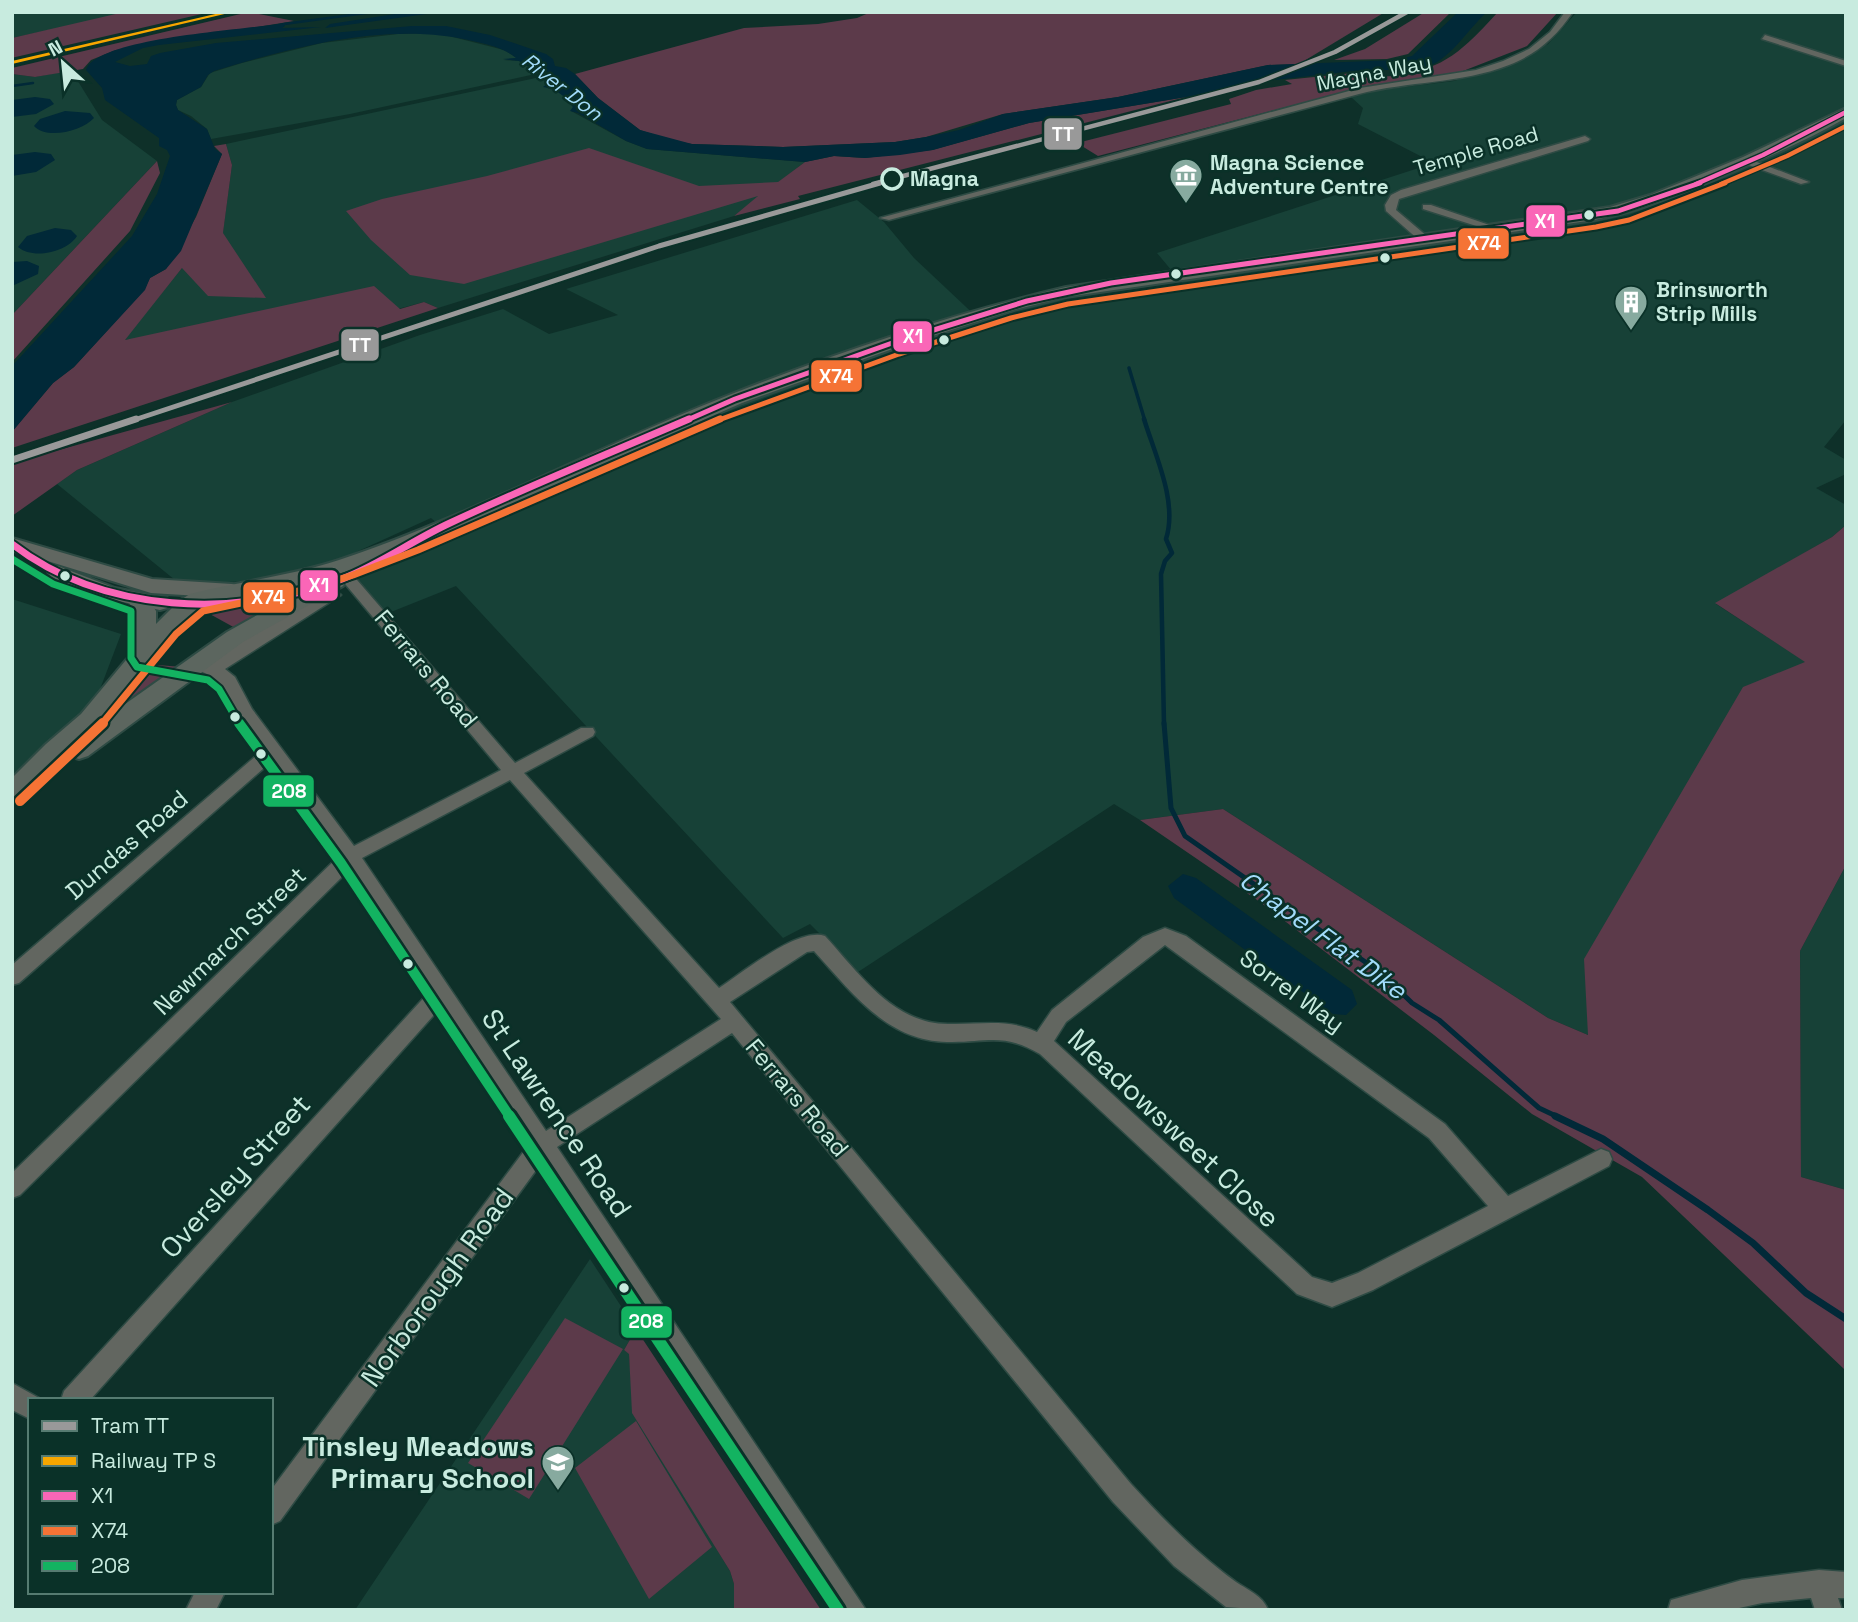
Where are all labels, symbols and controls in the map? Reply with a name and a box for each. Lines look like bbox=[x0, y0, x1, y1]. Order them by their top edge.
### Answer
north arrow bbox=[28, 28, 98, 98]
text: N bbox=[44, 34, 67, 62]
water label: River Don bbox=[517, 47, 609, 127]
street label: Magna Way bbox=[1314, 48, 1434, 97]
line badge: TT bbox=[1043, 117, 1083, 151]
street label: Temple Road bbox=[1410, 120, 1541, 181]
text: TT bbox=[1052, 122, 1074, 147]
place label: Magna Science Adventure Centre bbox=[1210, 149, 1389, 200]
museum icon: Magna Science Adventure Centre bbox=[1167, 156, 1205, 205]
place label: Magna bbox=[910, 165, 979, 192]
marker: Magna bbox=[881, 168, 903, 190]
line badge: X1 bbox=[1525, 204, 1566, 238]
unlabelled marker bbox=[1582, 208, 1596, 222]
text: X1 bbox=[1535, 209, 1555, 234]
line badge: X74 bbox=[1457, 227, 1510, 260]
text: X74 bbox=[1467, 231, 1501, 256]
unlabelled marker bbox=[1378, 251, 1392, 265]
unlabelled marker bbox=[1169, 267, 1183, 281]
place label: Brinsworth Strip Mills bbox=[1656, 276, 1768, 327]
building icon: Brinsworth Strip Mills bbox=[1612, 283, 1650, 332]
line badge: X1 bbox=[892, 320, 933, 353]
text: X1 bbox=[903, 324, 923, 349]
line badge: TT bbox=[340, 328, 380, 362]
text: TT bbox=[349, 333, 371, 358]
unlabelled marker bbox=[937, 333, 951, 347]
line badge: X74 bbox=[810, 359, 863, 393]
text: X74 bbox=[819, 364, 853, 389]
unlabelled marker bbox=[58, 569, 72, 583]
line badge: X1 bbox=[299, 569, 339, 602]
text: X1 bbox=[309, 573, 329, 598]
line badge: X74 bbox=[242, 581, 295, 614]
text: X74 bbox=[251, 585, 285, 610]
street label: Ferrars Road bbox=[368, 603, 485, 734]
unlabelled marker bbox=[228, 710, 242, 724]
unlabelled marker bbox=[254, 747, 268, 761]
line badge: 208 bbox=[262, 774, 315, 808]
text: 208 bbox=[272, 779, 307, 804]
street label: Dundas Road bbox=[59, 783, 194, 906]
street label: Newmarch Street bbox=[147, 860, 313, 1022]
water label: Chapel Flat Dike bbox=[1233, 863, 1414, 1008]
street label: Sorrel Way bbox=[1234, 942, 1351, 1039]
unlabelled marker bbox=[401, 957, 415, 971]
street label: St Lawrence Road bbox=[474, 1002, 640, 1224]
street label: Meadowsweet Close bbox=[1061, 1020, 1287, 1236]
street label: Ferrars Road bbox=[739, 1032, 856, 1163]
street label: Oversley Street bbox=[152, 1087, 318, 1265]
street label: Norborough Road bbox=[353, 1180, 521, 1394]
unlabelled marker bbox=[617, 1281, 631, 1295]
line badge: 208 bbox=[620, 1305, 673, 1339]
text: 208 bbox=[629, 1309, 664, 1334]
legend bbox=[28, 1398, 273, 1594]
text: Tram TT bbox=[91, 1412, 169, 1439]
place label: Tinsley Meadows Primary School bbox=[302, 1428, 534, 1496]
school or university icon: Tinsley Meadows Primary School bbox=[539, 1443, 577, 1492]
text: Railway TP S bbox=[91, 1447, 216, 1474]
text: X1 bbox=[91, 1482, 113, 1509]
text: X74 bbox=[91, 1517, 128, 1544]
text: 208 bbox=[91, 1552, 130, 1579]

